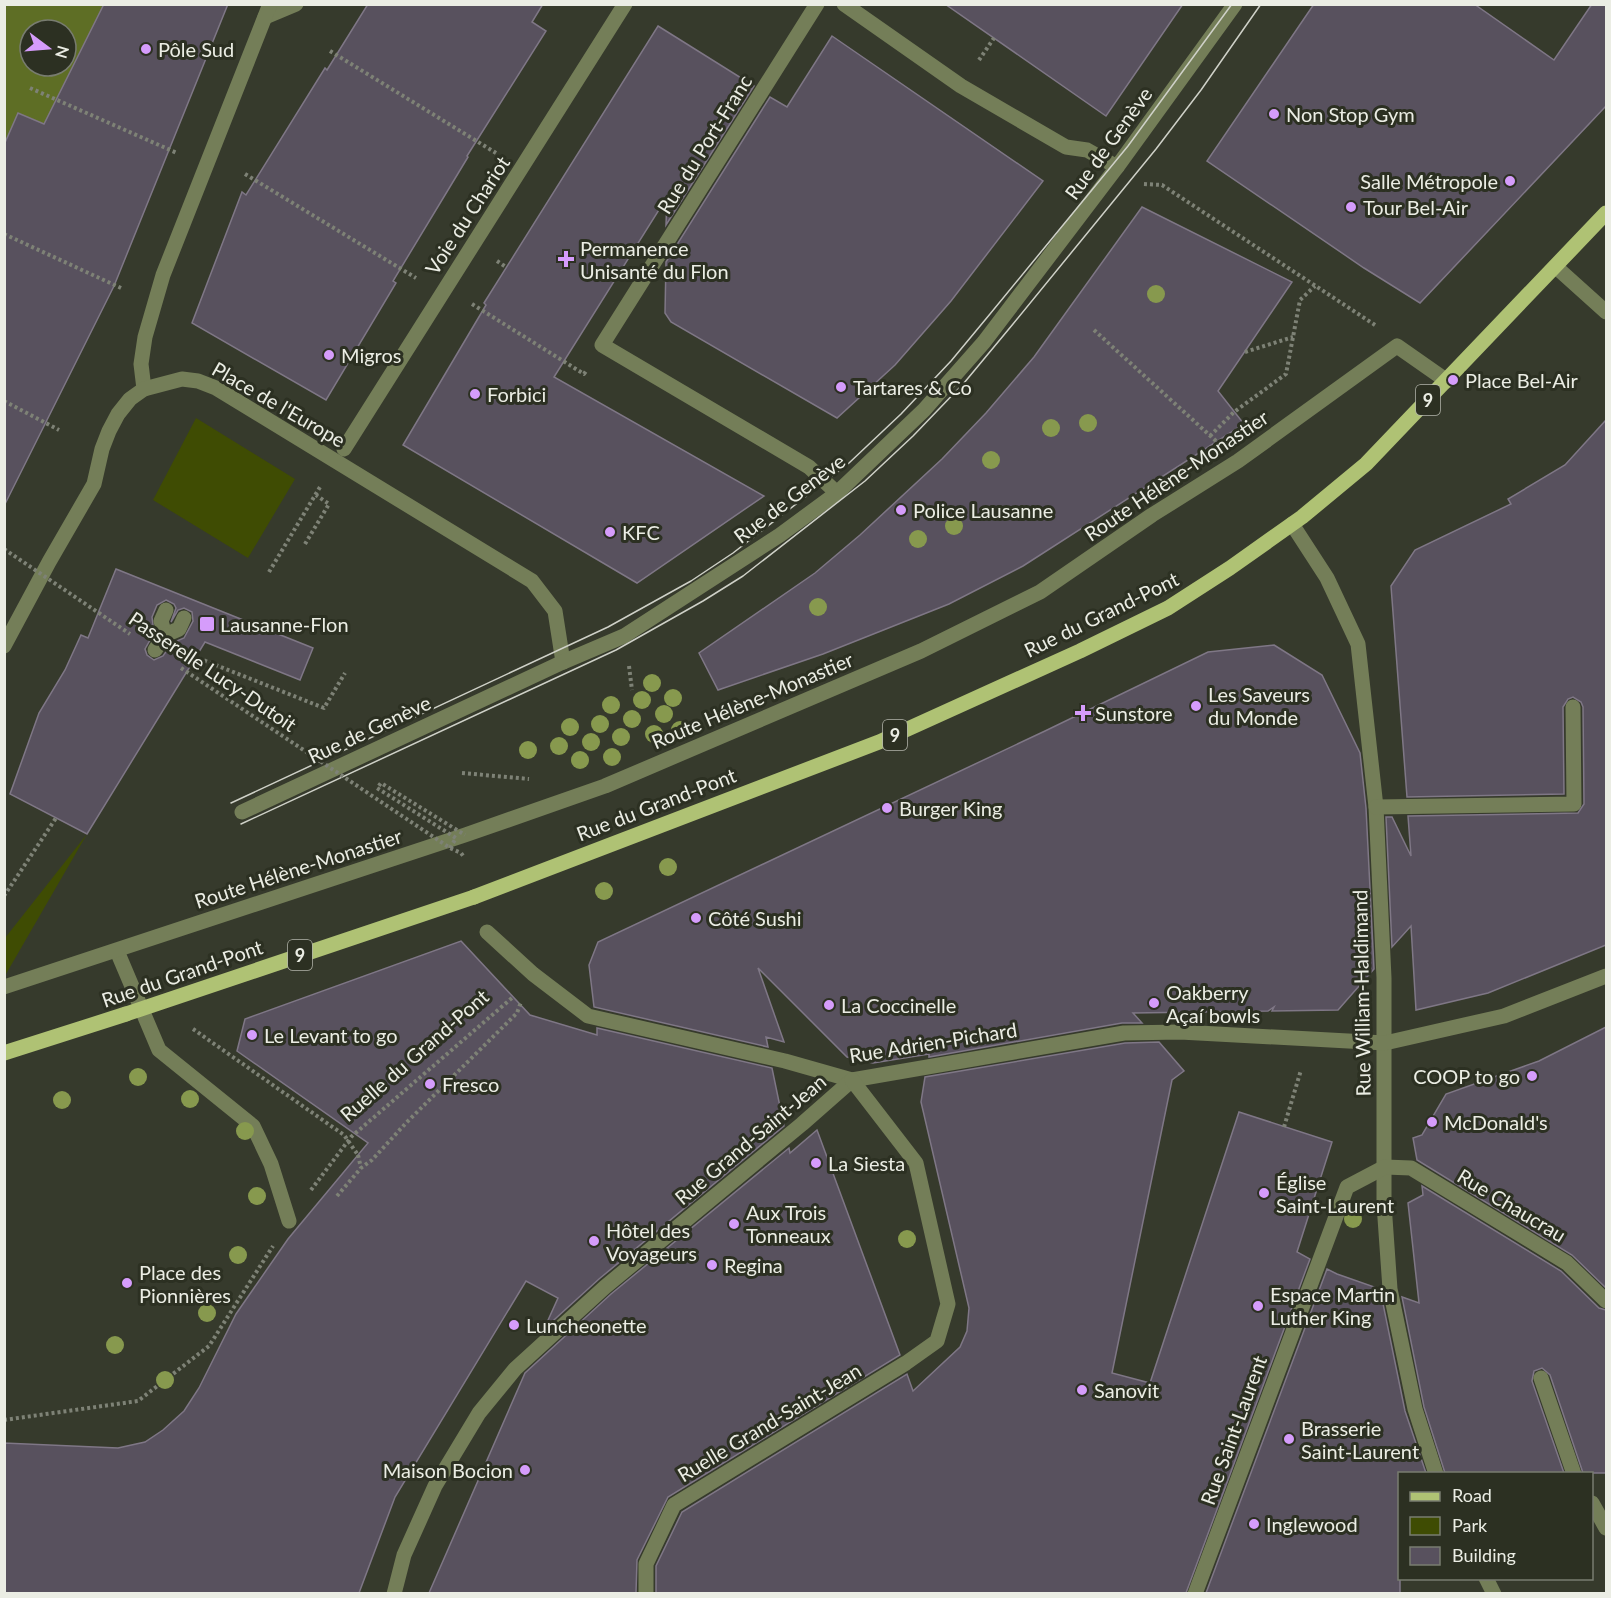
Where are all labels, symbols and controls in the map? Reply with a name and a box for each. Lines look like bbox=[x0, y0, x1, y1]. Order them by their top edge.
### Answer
north arrow bbox=[18, 18, 78, 78]
place label: Pôle Sud bbox=[158, 37, 234, 61]
marker: Pôle Sud bbox=[139, 42, 153, 56]
text: N bbox=[52, 44, 74, 61]
street label: Rue du Port-Franc bbox=[652, 70, 757, 218]
street label: Rue de Genève bbox=[1059, 82, 1157, 204]
place label: Non Stop Gym bbox=[1286, 102, 1415, 126]
marker: Non Stop Gym bbox=[1267, 107, 1281, 121]
street label: Voie du Chariot bbox=[420, 151, 514, 279]
place label: Salle Métropole bbox=[1360, 169, 1498, 193]
marker: Salle Métropole bbox=[1503, 174, 1517, 188]
place label: Tour Bel-Air bbox=[1363, 195, 1469, 219]
marker: Tour Bel-Air bbox=[1344, 200, 1358, 214]
place label: Permanence Unisanté du Flon bbox=[580, 236, 729, 283]
marker: Permanence Unisanté du Flon bbox=[557, 250, 575, 268]
place label: Migros bbox=[341, 343, 402, 367]
marker: Migros bbox=[322, 348, 336, 362]
street label: Place de l'Europe bbox=[208, 356, 350, 452]
place label: Place Bel-Air bbox=[1465, 368, 1578, 392]
marker: Place Bel-Air bbox=[1446, 373, 1460, 387]
place label: Tartares & Co bbox=[853, 375, 972, 399]
marker: Tartares & Co bbox=[834, 380, 848, 394]
place label: Forbici bbox=[487, 382, 546, 406]
road number: 9 bbox=[1416, 385, 1440, 415]
marker: Forbici bbox=[468, 387, 482, 401]
street label: Route Hélène-Monastier bbox=[1079, 404, 1273, 546]
street label: Rue de Genève bbox=[729, 448, 849, 548]
place label: Police Lausanne bbox=[913, 498, 1053, 522]
marker: Police Lausanne bbox=[894, 503, 908, 517]
place label: KFC bbox=[622, 520, 660, 544]
marker: KFC bbox=[603, 525, 617, 539]
street label: Rue du Grand-Pont bbox=[1020, 566, 1182, 662]
street label: Passerelle Lucy-Dutoit bbox=[125, 606, 301, 736]
place label: Lausanne-Flon bbox=[220, 612, 349, 636]
marker: Lausanne-Flon bbox=[198, 615, 216, 633]
street label: Route Hélène-Monastier bbox=[648, 646, 857, 753]
place label: Les Saveurs du Monde bbox=[1208, 682, 1310, 729]
street label: Rue de Genève bbox=[304, 690, 434, 768]
marker: Les Saveurs du Monde bbox=[1189, 699, 1203, 713]
place label: Sunstore bbox=[1095, 701, 1173, 725]
marker: Sunstore bbox=[1076, 706, 1090, 720]
road number: 9 bbox=[883, 720, 907, 750]
street label: Rue du Grand-Pont bbox=[573, 763, 739, 845]
place label: Burger King bbox=[899, 796, 1002, 820]
marker: Burger King bbox=[880, 801, 894, 815]
street label: Route Hélène-Monastier bbox=[191, 823, 405, 913]
street label: Rue William-Haldimand bbox=[1347, 890, 1375, 1096]
place label: Côté Sushi bbox=[708, 906, 802, 930]
marker: Côté Sushi bbox=[689, 911, 703, 925]
street label: Rue du Grand-Pont bbox=[98, 934, 266, 1012]
road number: 9 bbox=[288, 940, 312, 970]
place label: Oakberry Açaí bowls bbox=[1166, 980, 1260, 1027]
street label: Ruelle du Grand-Pont bbox=[335, 984, 493, 1126]
place label: La Coccinelle bbox=[841, 993, 956, 1017]
marker: Oakberry Açaí bowls bbox=[1147, 996, 1161, 1010]
marker: La Coccinelle bbox=[822, 998, 836, 1012]
street label: Rue Adrien-Pichard bbox=[847, 1017, 1019, 1067]
place label: Le Levant to go bbox=[264, 1023, 398, 1047]
marker: Le Levant to go bbox=[245, 1028, 259, 1042]
place label: COOP to go bbox=[1413, 1064, 1520, 1088]
street label: Rue Grand-Saint-Jean bbox=[670, 1069, 830, 1209]
marker: COOP to go bbox=[1525, 1069, 1539, 1083]
place label: Fresco bbox=[442, 1072, 499, 1096]
marker: Fresco bbox=[423, 1077, 437, 1091]
place label: McDonald's bbox=[1444, 1110, 1548, 1134]
marker: McDonald's bbox=[1425, 1115, 1439, 1129]
place label: La Siesta bbox=[828, 1151, 905, 1175]
marker: La Siesta bbox=[809, 1156, 823, 1170]
street label: Rue Chaucrau bbox=[1453, 1163, 1571, 1247]
place label: Église Saint-Laurent bbox=[1276, 1170, 1394, 1217]
marker: Église Saint-Laurent bbox=[1257, 1186, 1271, 1200]
place label: Aux Trois Tonneaux bbox=[746, 1200, 831, 1247]
marker: Aux Trois Tonneaux bbox=[727, 1217, 741, 1231]
place label: Hôtel des Voyageurs bbox=[606, 1218, 697, 1265]
marker: Hôtel des Voyageurs bbox=[587, 1234, 601, 1248]
place label: Regina bbox=[724, 1253, 783, 1277]
marker: Regina bbox=[705, 1258, 719, 1272]
place label: Place des Pionnières bbox=[139, 1260, 231, 1307]
marker: Place des Pionnières bbox=[120, 1276, 134, 1290]
place label: Espace Martin Luther King bbox=[1270, 1282, 1395, 1329]
marker: Espace Martin Luther King bbox=[1251, 1299, 1265, 1313]
place label: Luncheonette bbox=[526, 1313, 646, 1337]
marker: Luncheonette bbox=[507, 1318, 521, 1332]
street label: Rue Saint-Laurent bbox=[1195, 1352, 1271, 1508]
street label: Ruelle Grand-Saint-Jean bbox=[673, 1358, 865, 1486]
place label: Sanovit bbox=[1094, 1378, 1159, 1402]
marker: Sanovit bbox=[1075, 1383, 1089, 1397]
place label: Brasserie Saint-Laurent bbox=[1301, 1416, 1419, 1463]
marker: Brasserie Saint-Laurent bbox=[1282, 1432, 1296, 1446]
place label: Maison Bocion bbox=[383, 1458, 513, 1482]
marker: Maison Bocion bbox=[518, 1463, 532, 1477]
legend bbox=[1398, 1472, 1593, 1580]
text: Road bbox=[1452, 1484, 1492, 1506]
place label: Inglewood bbox=[1266, 1512, 1358, 1536]
text: Park bbox=[1452, 1514, 1488, 1536]
marker: Inglewood bbox=[1247, 1517, 1261, 1531]
text: Building bbox=[1452, 1544, 1516, 1566]

